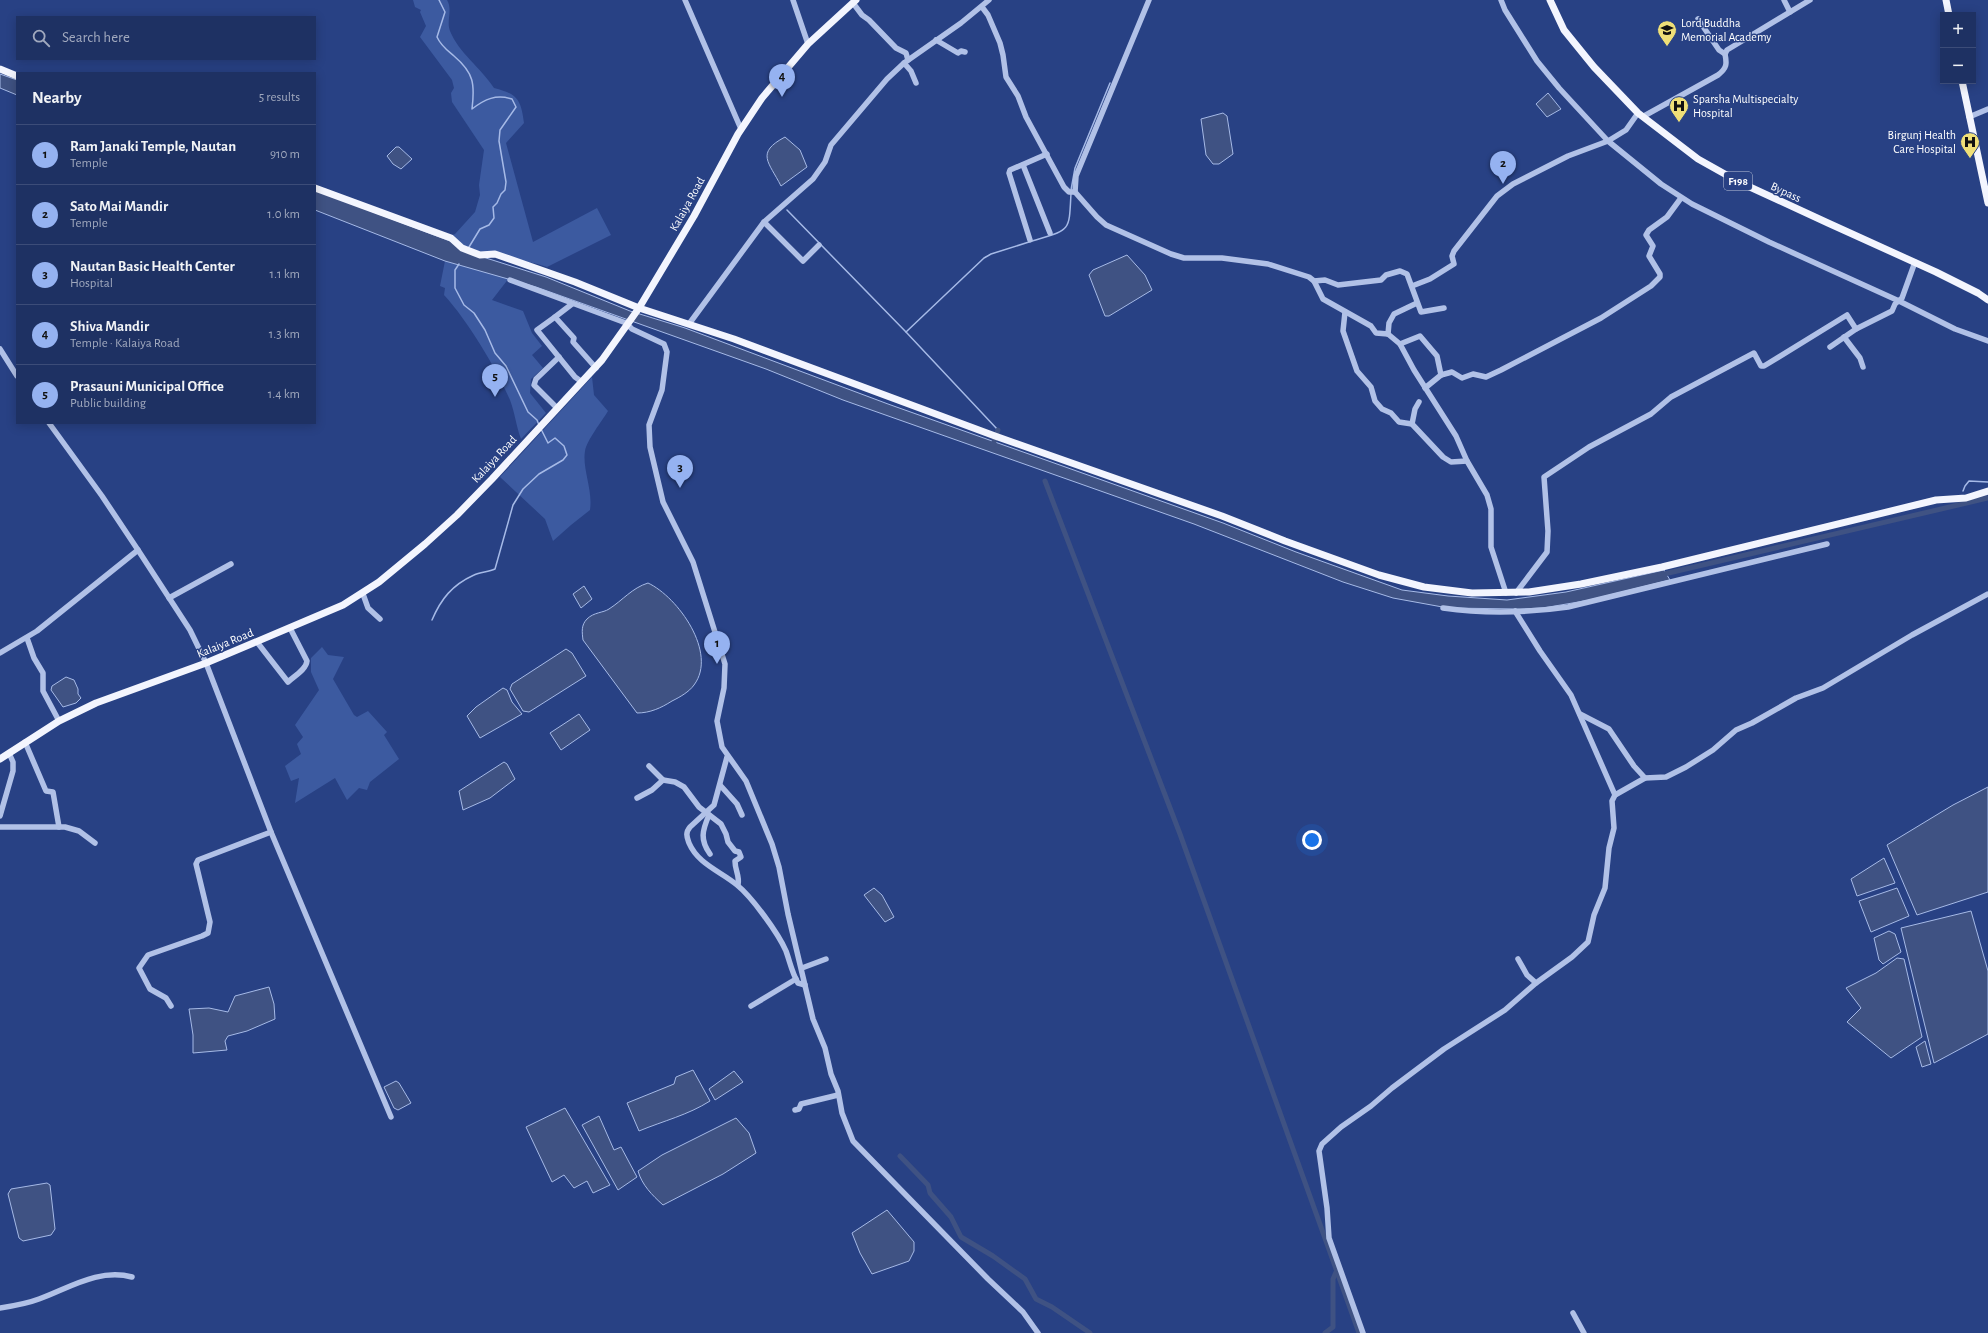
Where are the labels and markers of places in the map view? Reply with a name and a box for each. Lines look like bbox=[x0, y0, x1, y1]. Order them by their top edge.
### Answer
place label: Lord Buddha Memorial Academy bbox=[1681, 17, 1771, 44]
school or university icon: Lord Buddha Memorial Academy bbox=[1656, 19, 1678, 47]
pin: 4 bbox=[769, 64, 795, 97]
place label: Sparsha Multispecialty Hospital bbox=[1693, 93, 1798, 119]
hospital icon: Sparsha Multispecialty Hospital bbox=[1668, 95, 1690, 123]
place label: Birgunj Health Care Hospital bbox=[1888, 129, 1956, 155]
hospital icon: Birgunj Health Care Hospital bbox=[1959, 131, 1981, 159]
pin: 2 bbox=[1490, 151, 1516, 184]
pin: 5 bbox=[482, 364, 508, 397]
pin: 3 bbox=[667, 455, 693, 488]
pin: 1 bbox=[704, 631, 730, 664]

